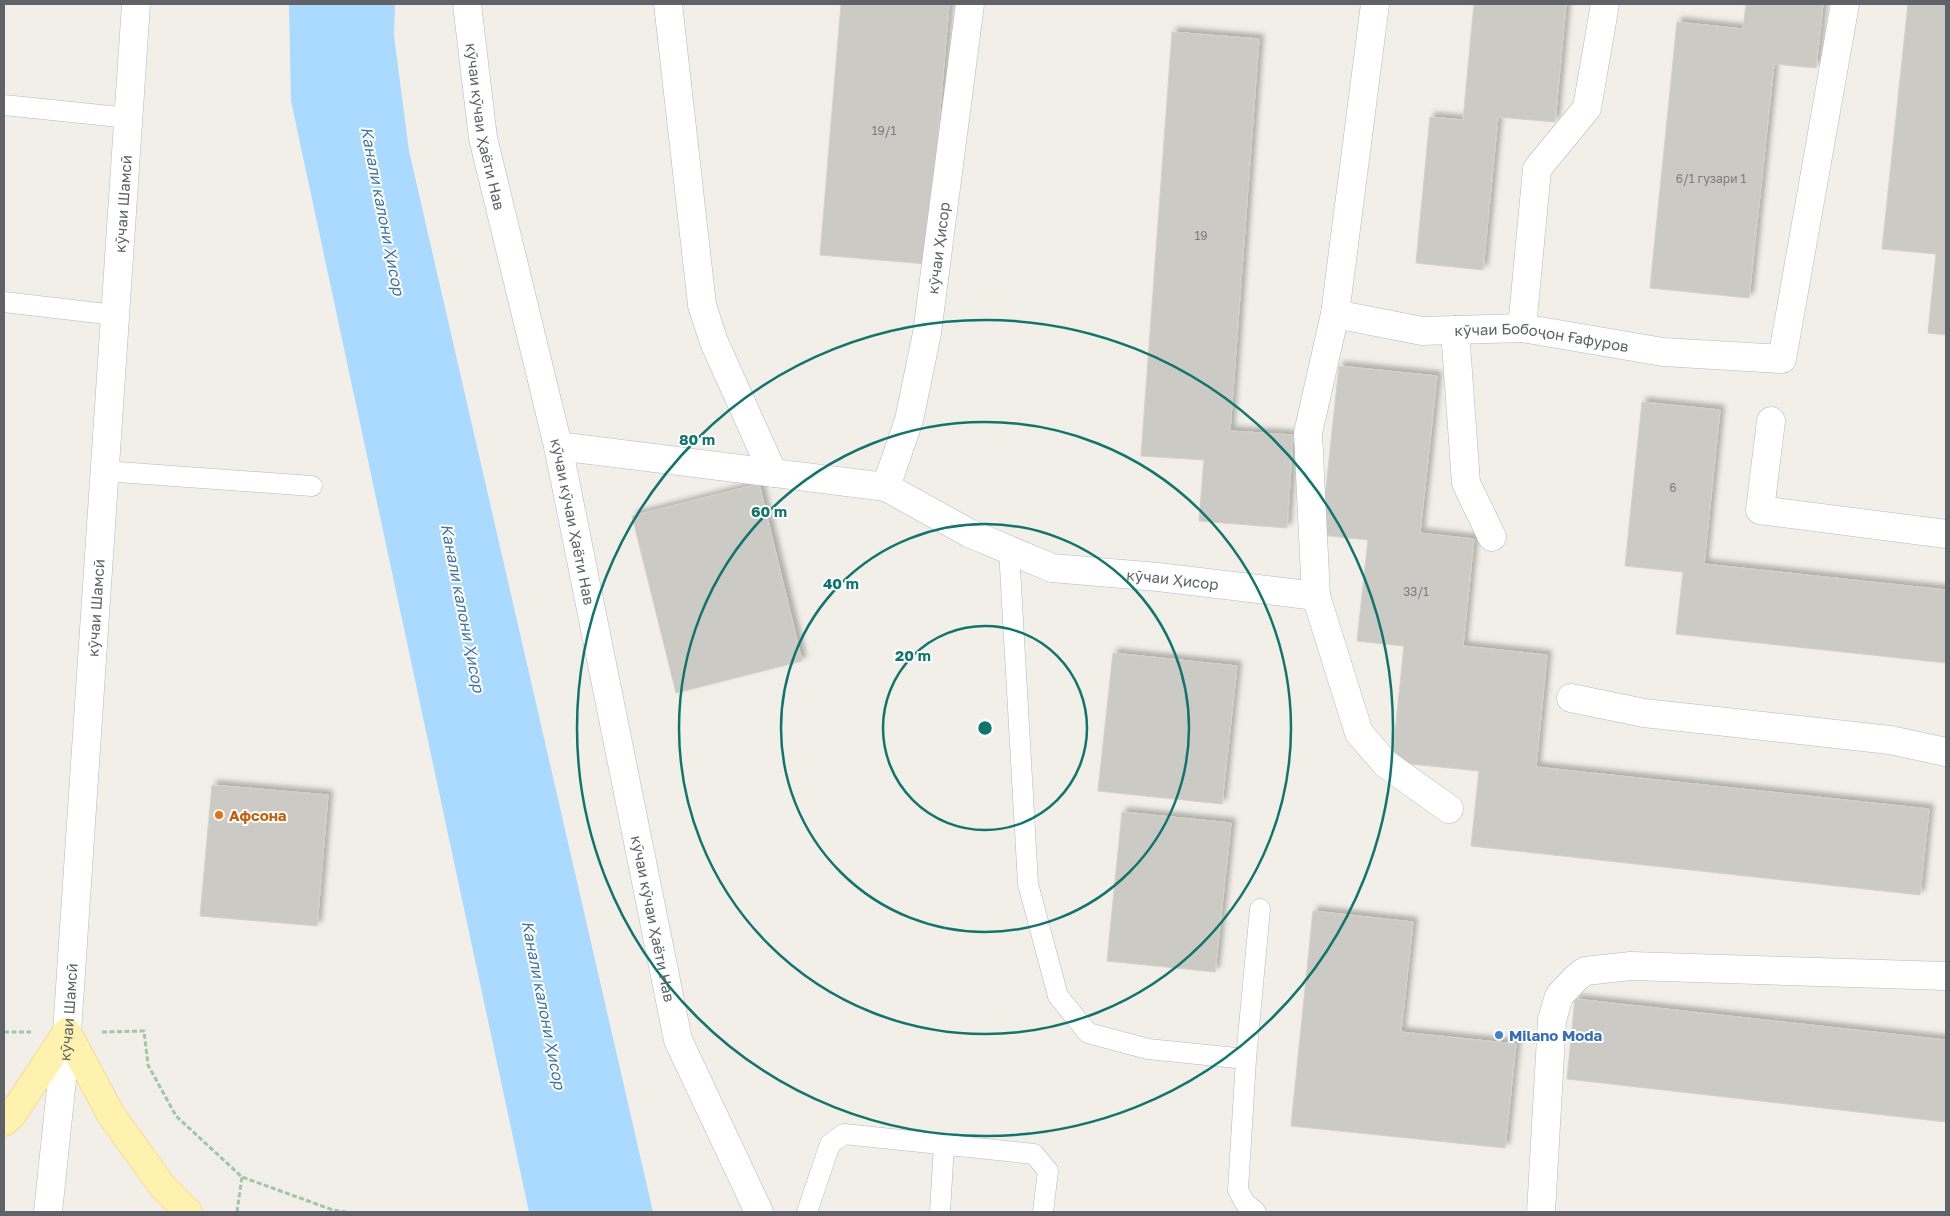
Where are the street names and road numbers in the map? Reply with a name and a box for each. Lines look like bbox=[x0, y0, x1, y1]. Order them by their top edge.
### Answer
street label: кӯчаи кӯчаи Ҳаёти Нав bbox=[463, 42, 509, 212]
street label: кӯчаи Шамсӣ bbox=[110, 154, 135, 253]
street label: кӯчаи Ҳисор bbox=[923, 201, 953, 295]
street label: кӯчаи Бобоҷон Ғафуров bbox=[1454, 319, 1630, 355]
street label: кӯчаи кӯчаи Ҳаёти Нав bbox=[547, 436, 599, 606]
street label: кӯчаи Шамсӣ bbox=[83, 558, 108, 657]
street label: кӯчаи Ҳисор bbox=[1126, 565, 1220, 593]
street label: кӯчаи кӯчаи Ҳаёти Нав bbox=[628, 834, 679, 1003]
street label: кӯчаи Шамсӣ bbox=[55, 963, 81, 1062]

